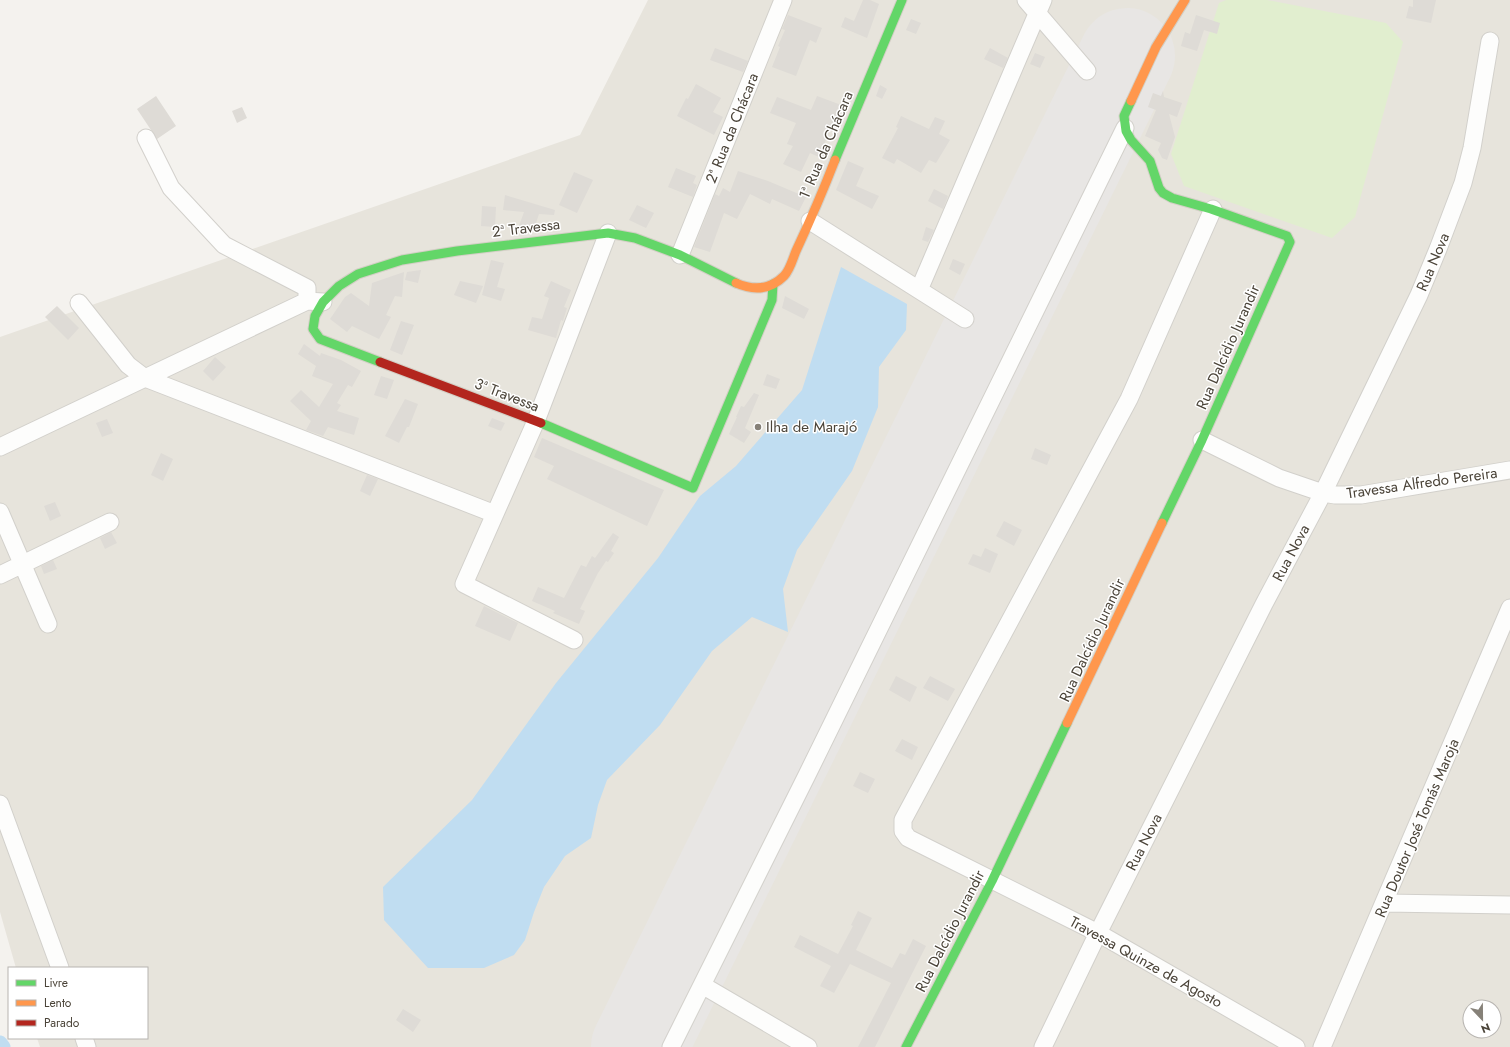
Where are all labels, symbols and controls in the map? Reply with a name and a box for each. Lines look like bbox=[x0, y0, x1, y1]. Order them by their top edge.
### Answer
street label: 2ª Rua da Chácara bbox=[700, 70, 764, 186]
street label: 1ª Rua da Chácara bbox=[793, 88, 859, 202]
street label: 2ª Travessa bbox=[491, 213, 561, 243]
street label: Rua Nova bbox=[1411, 229, 1455, 295]
street label: Rua Dalcídio Jurandir bbox=[1191, 280, 1266, 413]
street label: 3ª Travessa bbox=[471, 373, 543, 417]
place label: Ilha de Marajó bbox=[766, 416, 857, 438]
marker: Ilha de Marajó bbox=[753, 422, 763, 432]
street label: Travessa Alfredo Pereira bbox=[1345, 462, 1499, 504]
street label: Rua Nova bbox=[1267, 521, 1315, 585]
street label: Rua Dalcídio Jurandir bbox=[1054, 574, 1131, 706]
street label: Rua Doutor José Tomás Maroja bbox=[1369, 735, 1465, 921]
street label: Rua Nova bbox=[1120, 810, 1168, 874]
street label: Rua Dalcídio Jurandir bbox=[910, 865, 991, 996]
street label: Travessa Quinze de Agosto bbox=[1066, 911, 1226, 1013]
legend bbox=[8, 967, 148, 1039]
text: Livre bbox=[44, 974, 68, 992]
text: Lento bbox=[44, 994, 72, 1012]
north arrow bbox=[1462, 999, 1502, 1039]
text: Parado bbox=[44, 1014, 80, 1032]
text: N bbox=[1479, 1019, 1493, 1037]

